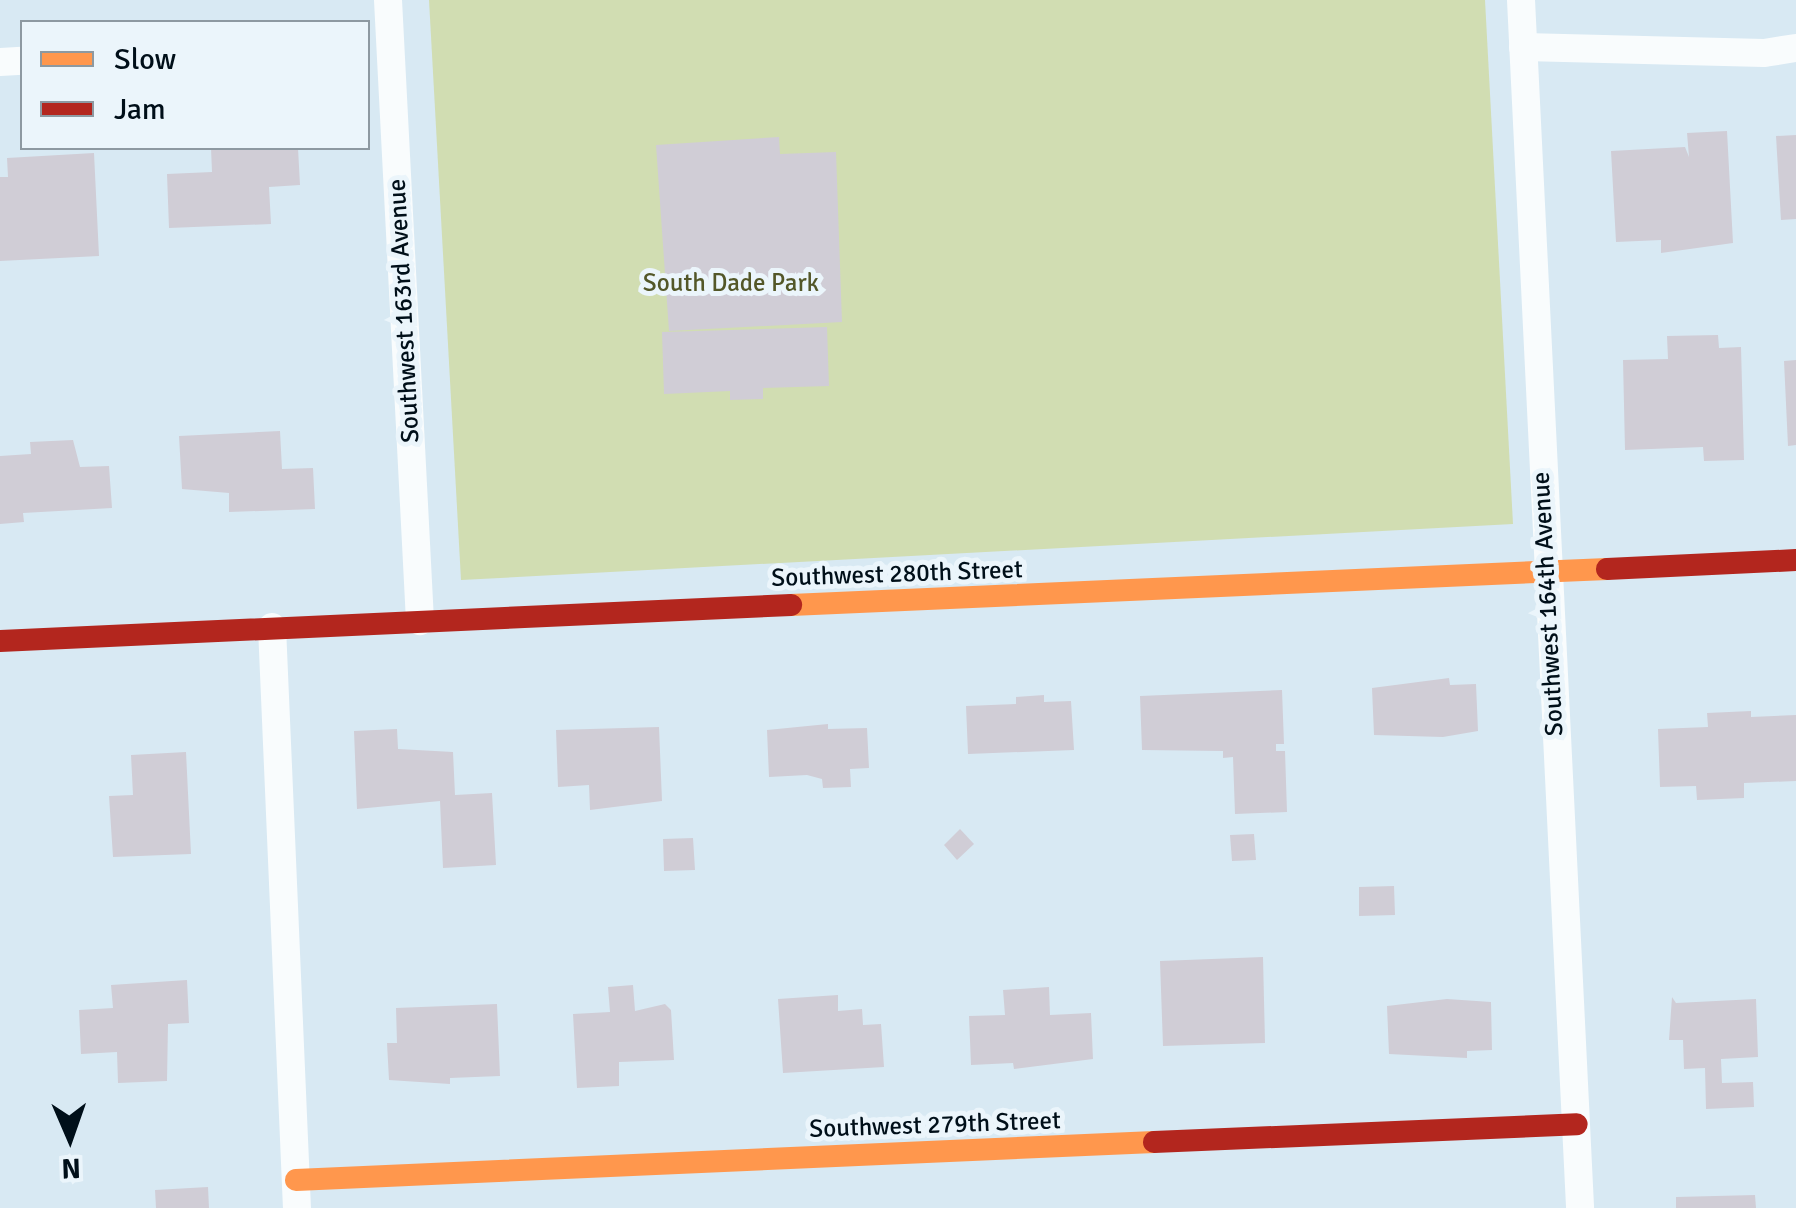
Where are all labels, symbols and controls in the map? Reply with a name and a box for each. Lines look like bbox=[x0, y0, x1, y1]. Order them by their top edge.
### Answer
legend bbox=[20, 20, 370, 150]
text: Slow bbox=[114, 41, 176, 78]
text: Jam bbox=[114, 91, 166, 128]
street label: Southwest 163rd Avenue bbox=[382, 178, 426, 444]
park label: South Dade Park bbox=[643, 268, 819, 298]
street label: Southwest 164th Avenue bbox=[1526, 471, 1570, 737]
street label: Southwest 280th Street bbox=[771, 555, 1023, 593]
north arrow bbox=[20, 1088, 120, 1188]
street label: Southwest 279th Street bbox=[809, 1106, 1061, 1144]
text: N bbox=[61, 1151, 81, 1185]

